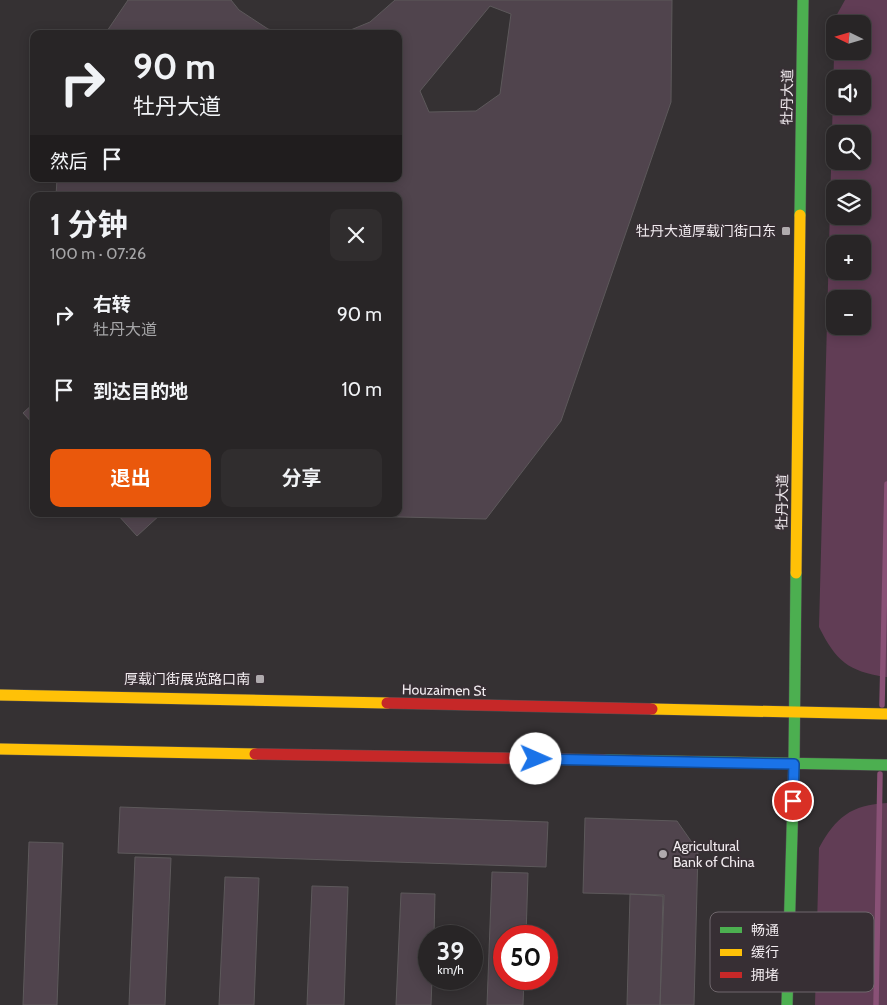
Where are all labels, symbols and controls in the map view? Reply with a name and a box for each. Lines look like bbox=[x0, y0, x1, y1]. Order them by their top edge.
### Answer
north arrow bbox=[826, 15, 871, 60]
map controls bbox=[826, 15, 871, 335]
text: 90 m bbox=[133, 45, 216, 88]
icon: right bbox=[50, 50, 115, 115]
street label: 牡丹大道 bbox=[778, 69, 796, 125]
button: sound bbox=[826, 70, 871, 115]
text: 牡丹大道 bbox=[133, 93, 221, 120]
button: search bbox=[826, 125, 871, 170]
icon: arrive bbox=[98, 145, 126, 173]
text: 然后 bbox=[50, 150, 88, 173]
button: layers bbox=[826, 180, 871, 225]
text: 1 分钟 bbox=[50, 206, 128, 243]
button: close bbox=[330, 209, 382, 261]
place label: 牡丹大道厚载门街口东 bbox=[636, 222, 776, 240]
marker: 牡丹大道厚载门街口东 bbox=[780, 225, 792, 237]
button: + bbox=[826, 235, 871, 280]
text: 100 m · 07:26 bbox=[50, 244, 146, 263]
button: − bbox=[826, 290, 871, 335]
text: 右转 bbox=[93, 293, 131, 316]
icon: right bbox=[50, 301, 78, 329]
text: 90 m bbox=[337, 303, 382, 326]
text: 牡丹大道 bbox=[93, 320, 157, 339]
icon: arrive bbox=[50, 376, 78, 404]
text: 10 m bbox=[342, 378, 382, 401]
text: 到达目的地 bbox=[93, 380, 188, 403]
button: 退出 bbox=[50, 449, 211, 507]
button: 分享 bbox=[221, 449, 382, 507]
street label: 牡丹大道 bbox=[773, 474, 791, 530]
place label: 厚载门街展览路口南 bbox=[124, 670, 250, 688]
marker: 厚载门街展览路口南 bbox=[254, 673, 266, 685]
street label: Houzaimen St bbox=[402, 680, 486, 700]
position arrow bbox=[509, 732, 561, 784]
pin bbox=[772, 780, 814, 822]
icon: arrive bbox=[779, 787, 807, 815]
place label: Agricultural Bank of China bbox=[673, 837, 755, 871]
marker: Agricultural Bank of China bbox=[657, 848, 669, 860]
legend bbox=[710, 912, 874, 992]
text: 畅通 bbox=[751, 921, 779, 939]
speed limit sign: 50 bbox=[493, 925, 558, 990]
text: 39 bbox=[437, 936, 464, 966]
text: 缓行 bbox=[751, 943, 779, 961]
text: km/h bbox=[437, 962, 464, 977]
text: 拥堵 bbox=[751, 966, 779, 984]

